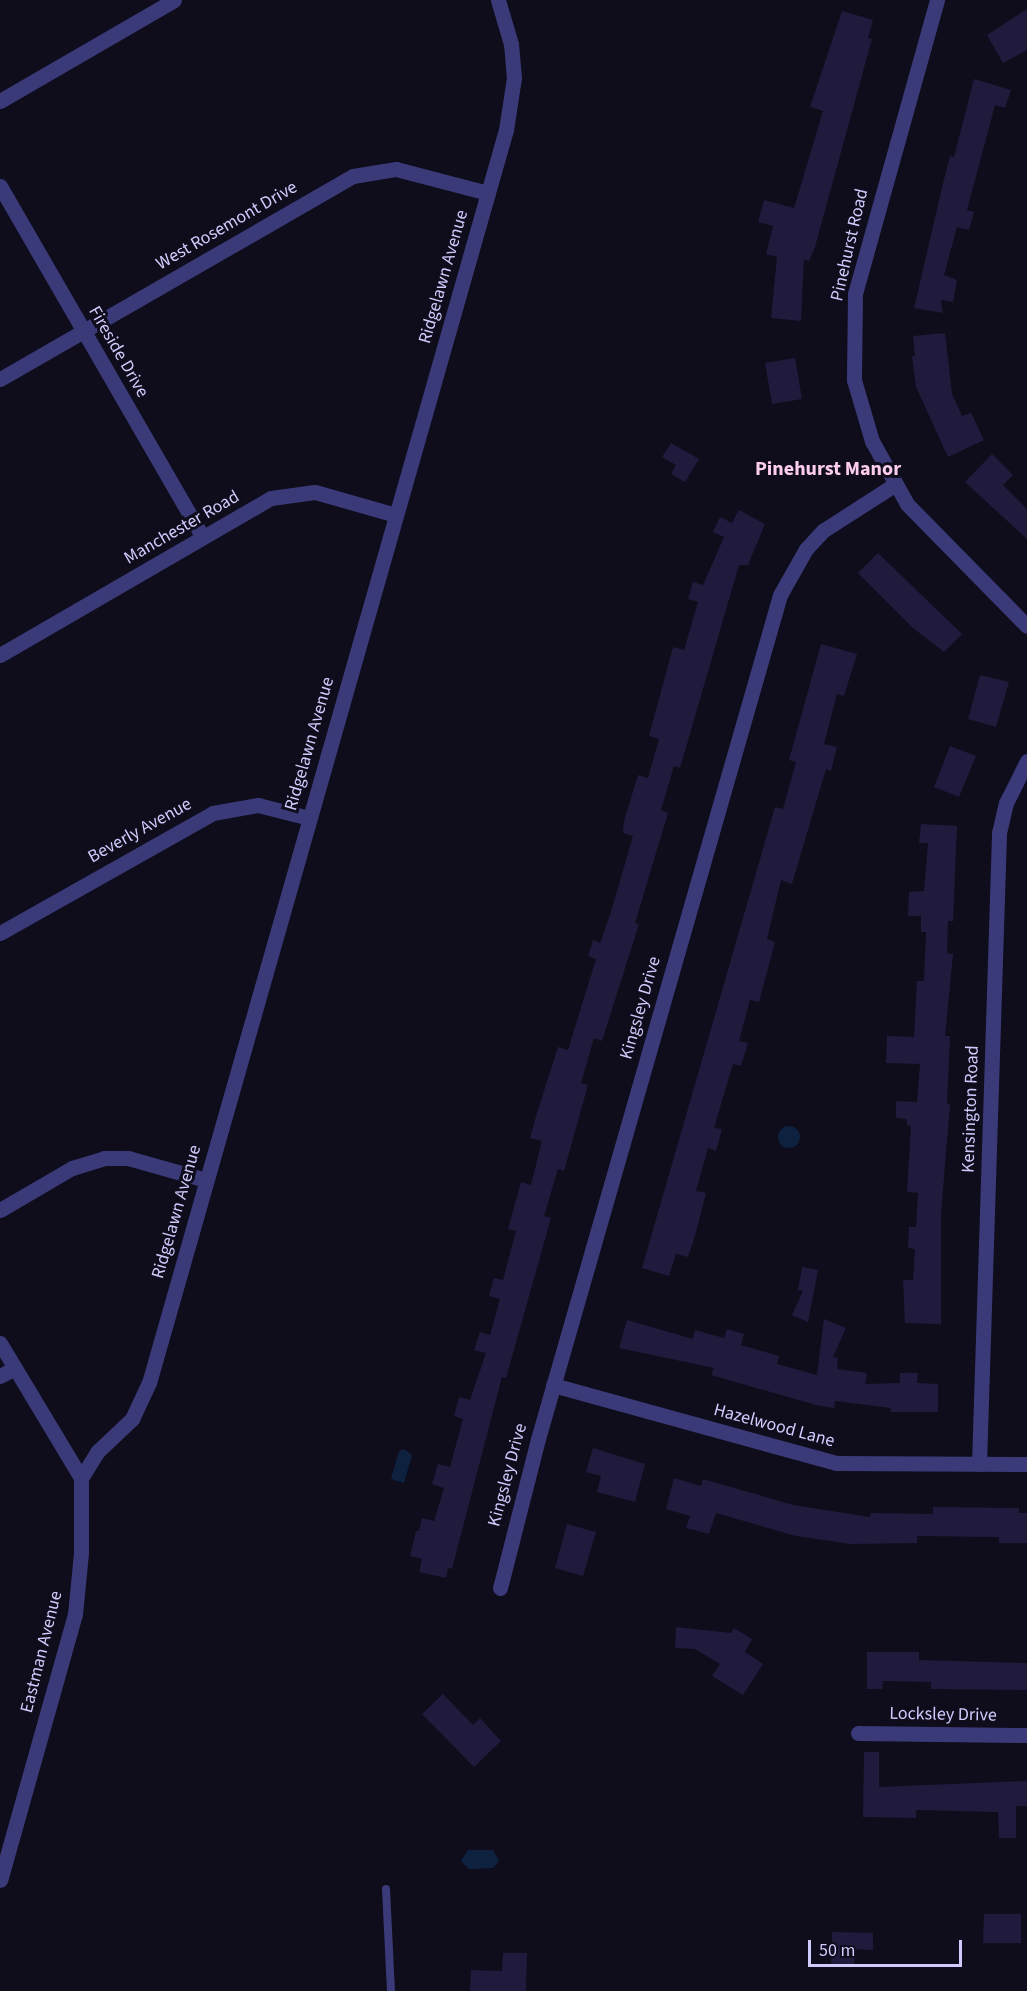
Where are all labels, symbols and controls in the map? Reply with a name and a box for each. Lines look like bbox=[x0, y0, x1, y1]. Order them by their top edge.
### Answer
street label: West Rosemont Drive bbox=[153, 177, 301, 275]
street label: Pinehurst Road bbox=[827, 187, 873, 303]
street label: Ridgelawn Avenue bbox=[415, 208, 473, 346]
street label: Fireside Drive bbox=[83, 303, 153, 401]
district label: Pinehurst Manor bbox=[755, 457, 901, 481]
street label: Manchester Road bbox=[121, 486, 243, 570]
street label: Ridgelawn Avenue bbox=[281, 675, 339, 813]
street label: Beverly Avenue bbox=[84, 794, 196, 868]
street label: Kingsley Drive bbox=[616, 954, 666, 1062]
street label: Kensington Road bbox=[958, 1045, 984, 1173]
street label: Ridgelawn Avenue bbox=[148, 1143, 206, 1281]
street label: Hazelwood Lane bbox=[711, 1399, 837, 1453]
street label: Kingsley Drive bbox=[484, 1421, 532, 1529]
street label: Eastman Avenue bbox=[16, 1589, 68, 1715]
street label: Locksley Drive bbox=[889, 1703, 997, 1727]
scale bar bbox=[811, 1928, 966, 1966]
text: 50 m bbox=[819, 1938, 855, 1963]

